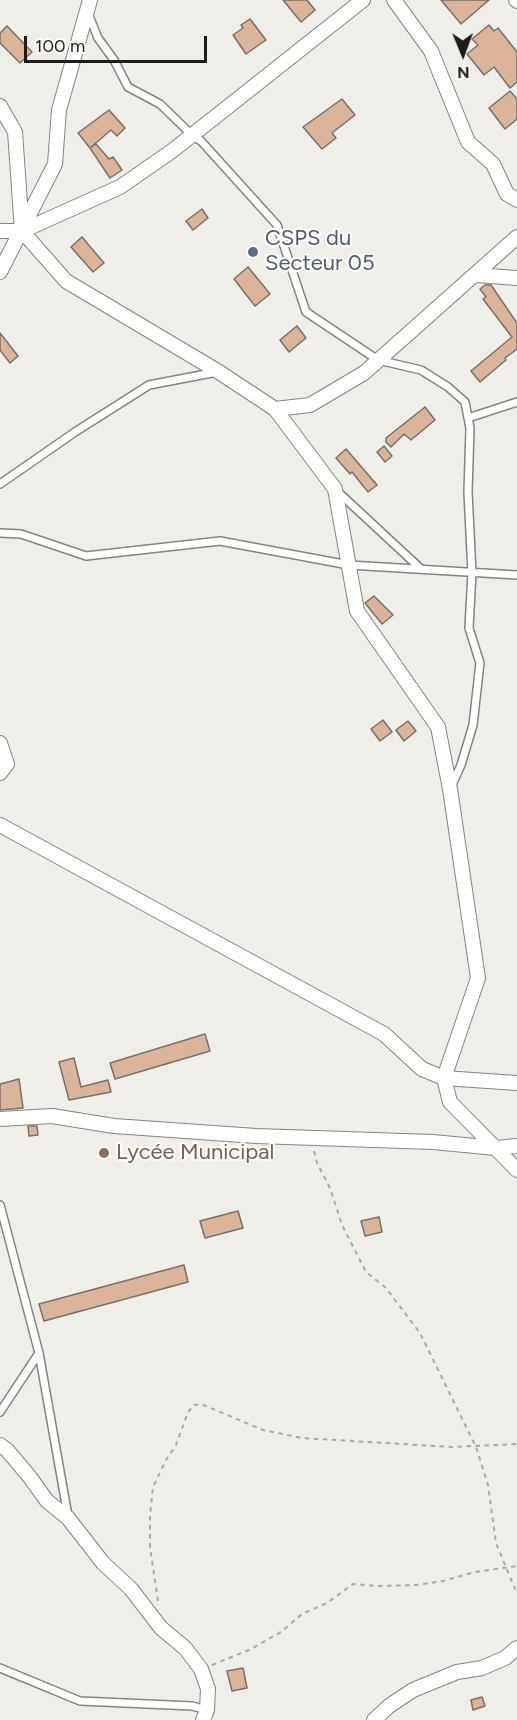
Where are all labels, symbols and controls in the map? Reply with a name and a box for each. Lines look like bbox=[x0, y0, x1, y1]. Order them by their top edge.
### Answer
scale bar bbox=[27, 24, 210, 62]
north arrow bbox=[433, 24, 493, 84]
text: 100 m bbox=[35, 35, 85, 57]
text: N bbox=[457, 63, 470, 82]
place label: CSPS du Secteur 05 bbox=[265, 226, 375, 278]
marker: CSPS du Secteur 05 bbox=[246, 245, 260, 259]
place label: Lycée Municipal bbox=[116, 1140, 274, 1166]
marker: Lycée Municipal bbox=[97, 1146, 111, 1160]

